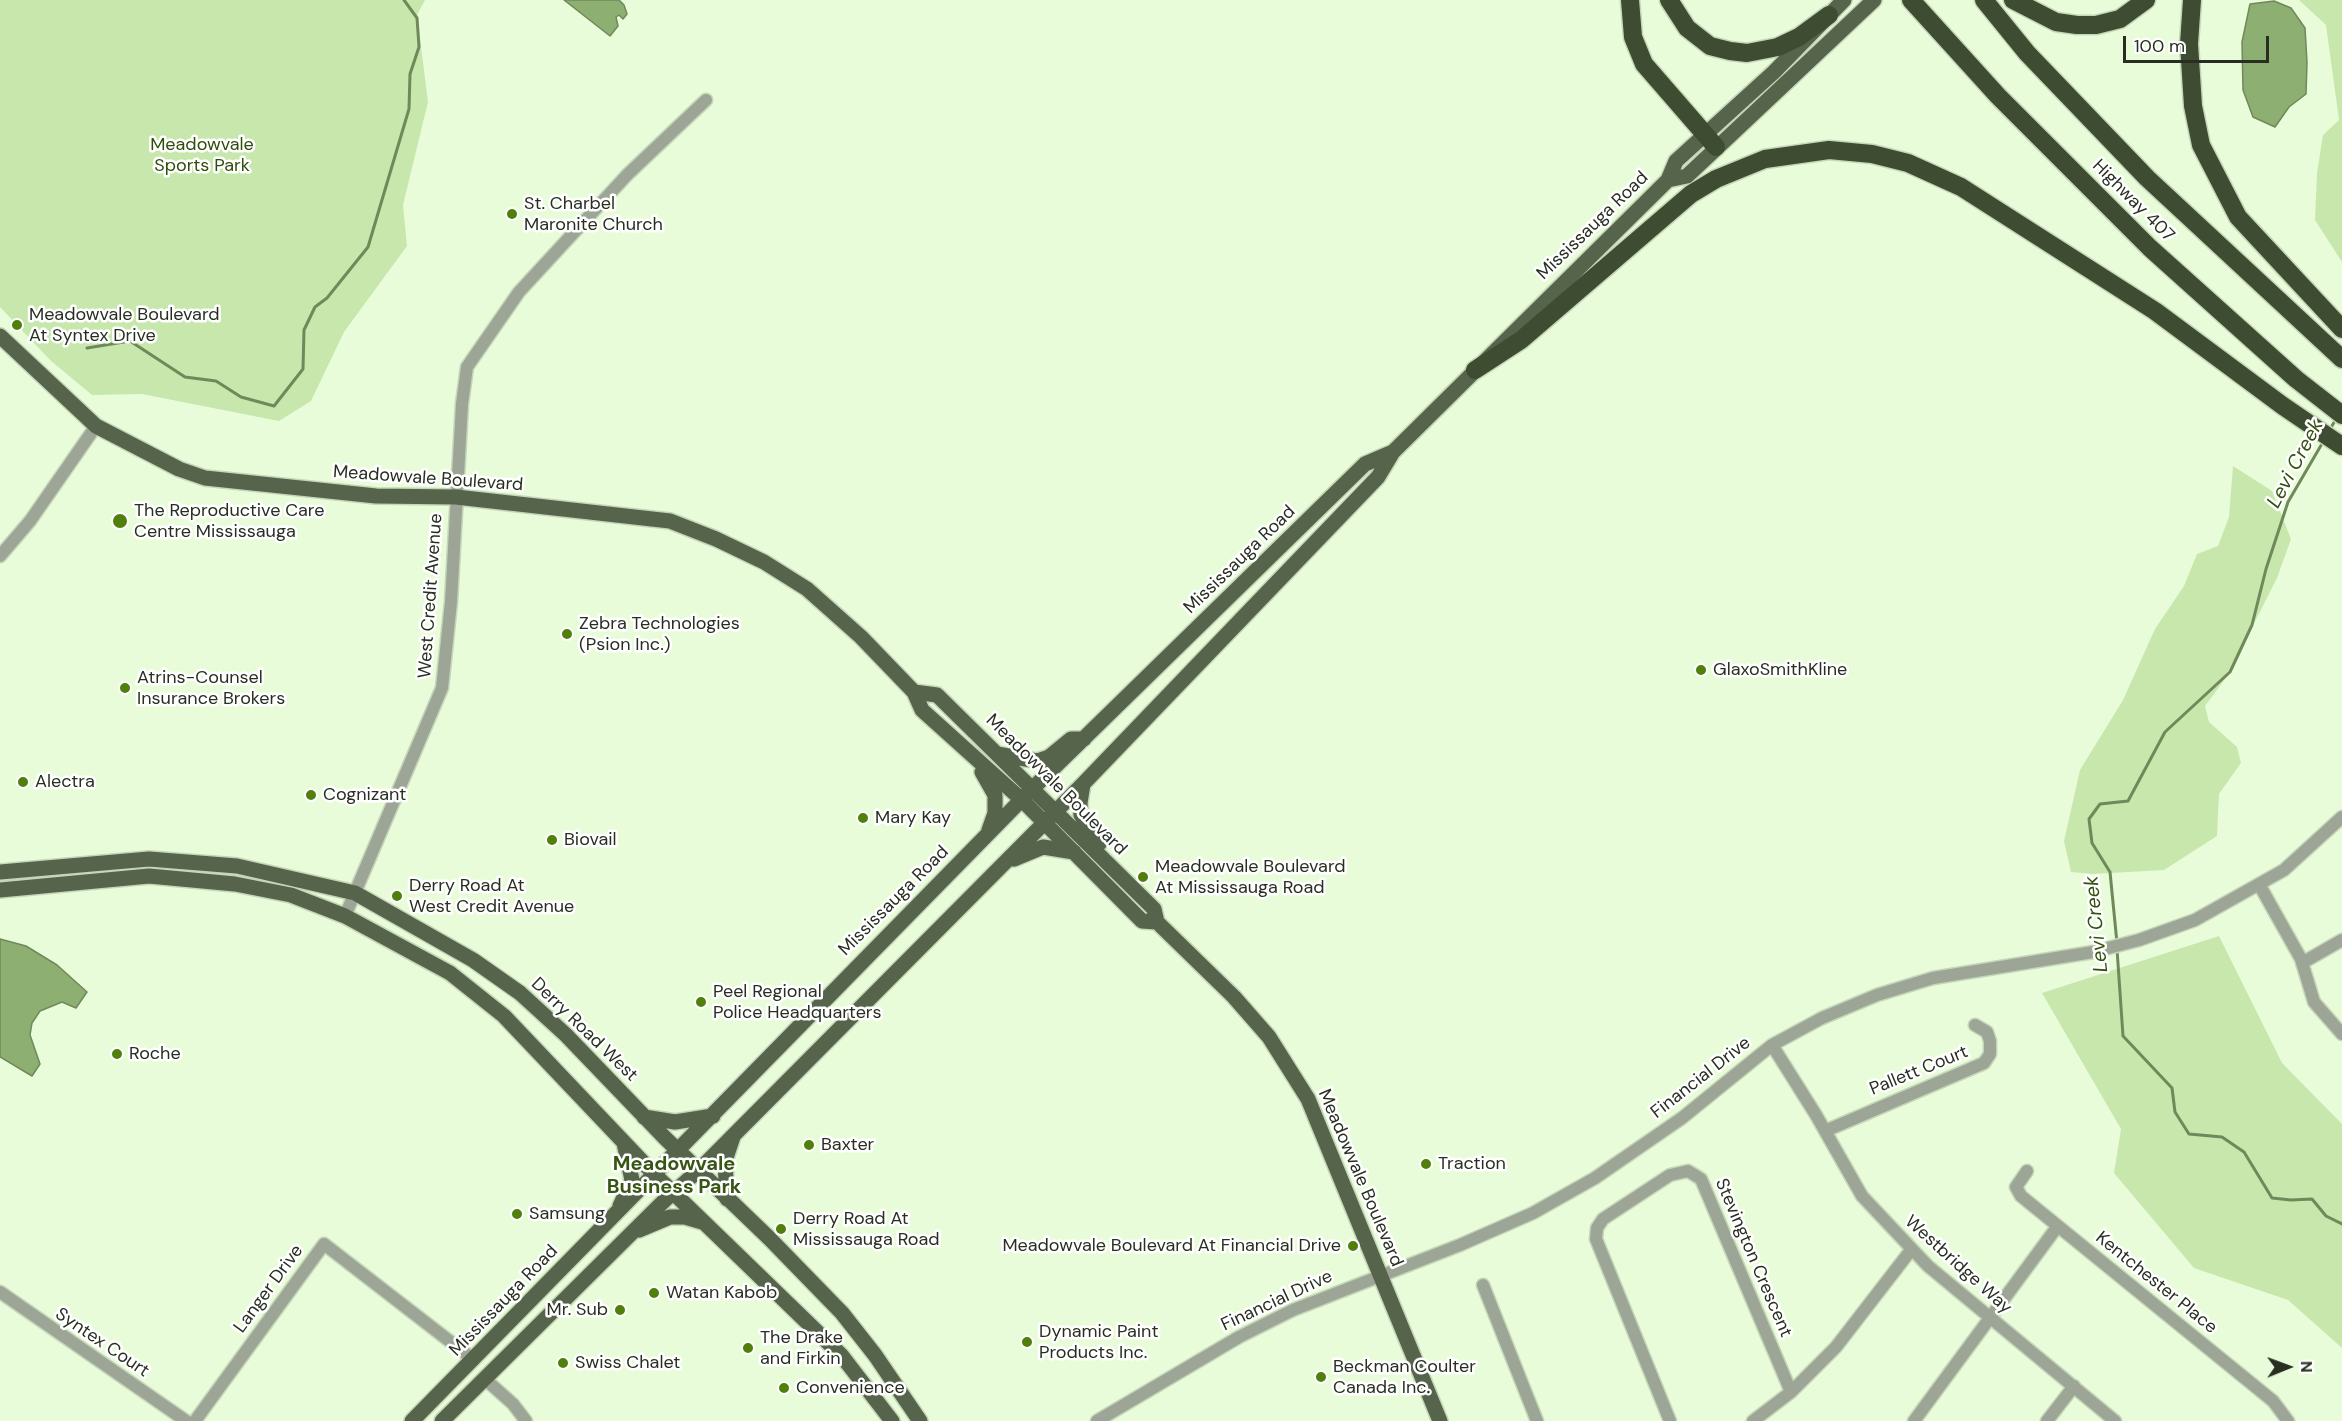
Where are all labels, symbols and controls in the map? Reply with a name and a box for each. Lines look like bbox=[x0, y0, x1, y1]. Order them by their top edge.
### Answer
scale bar bbox=[2126, 24, 2272, 62]
text: 100 m bbox=[2134, 34, 2185, 58]
park label: Meadowvale Sports Park bbox=[150, 134, 254, 176]
street label: Highway 407 bbox=[2087, 155, 2179, 247]
street label: Mississauga Road bbox=[1533, 167, 1653, 285]
place label: St. Charbel Maronite Church bbox=[524, 193, 663, 236]
marker: St. Charbel Maronite Church bbox=[505, 207, 519, 221]
place label: Meadowvale Boulevard At Syntex Drive bbox=[29, 304, 220, 346]
marker: Meadowvale Boulevard At Syntex Drive bbox=[10, 318, 24, 332]
water label: Levi Creek bbox=[2263, 416, 2329, 512]
street label: Meadowvale Boulevard bbox=[332, 462, 524, 496]
place label: The Reproductive Care Centre Mississauga bbox=[134, 500, 324, 542]
street label: Mississauga Road bbox=[1180, 501, 1300, 619]
marker: The Reproductive Care Centre Mississauga bbox=[111, 512, 129, 530]
street label: West Credit Avenue bbox=[414, 513, 448, 679]
place label: Zebra Technologies (Psion Inc.) bbox=[579, 613, 740, 656]
marker: Zebra Technologies (Psion Inc.) bbox=[560, 627, 574, 641]
place label: GlaxoSmithKline bbox=[1713, 659, 1847, 681]
marker: GlaxoSmithKline bbox=[1694, 663, 1708, 677]
place label: Atrins-Counsel Insurance Brokers bbox=[137, 667, 285, 710]
marker: Atrins-Counsel Insurance Brokers bbox=[118, 681, 132, 695]
street label: Meadowvale Boulevard bbox=[981, 710, 1131, 860]
place label: Alectra bbox=[35, 771, 95, 793]
marker: Alectra bbox=[16, 775, 30, 789]
place label: Cognizant bbox=[323, 784, 406, 806]
marker: Cognizant bbox=[304, 788, 318, 802]
place label: Mary Kay bbox=[875, 807, 951, 829]
marker: Mary Kay bbox=[856, 811, 870, 825]
place label: Biovail bbox=[564, 829, 617, 851]
marker: Biovail bbox=[545, 833, 559, 847]
street label: Mississauga Road bbox=[835, 842, 953, 960]
place label: Meadowvale Boulevard At Mississauga Road bbox=[1155, 856, 1346, 898]
marker: Meadowvale Boulevard At Mississauga Road bbox=[1136, 870, 1150, 884]
water label: Levi Creek bbox=[2080, 874, 2114, 974]
place label: Derry Road At West Credit Avenue bbox=[409, 875, 574, 918]
marker: Derry Road At West Credit Avenue bbox=[390, 889, 404, 903]
street label: Derry Road West bbox=[526, 974, 642, 1086]
place label: Peel Regional Police Headquarters bbox=[713, 981, 882, 1024]
marker: Peel Regional Police Headquarters bbox=[694, 995, 708, 1009]
street label: Financial Drive bbox=[1647, 1032, 1755, 1124]
street label: Pallett Court bbox=[1867, 1041, 1971, 1101]
place label: Roche bbox=[129, 1043, 181, 1065]
marker: Roche bbox=[110, 1047, 124, 1061]
street label: Meadowvale Boulevard bbox=[1313, 1086, 1407, 1270]
place label: Baxter bbox=[821, 1134, 874, 1156]
marker: Baxter bbox=[802, 1138, 816, 1152]
district label: Meadowvale Business Park bbox=[607, 1153, 741, 1200]
place label: Traction bbox=[1438, 1153, 1506, 1175]
marker: Traction bbox=[1419, 1157, 1433, 1171]
street label: Stevington Crescent bbox=[1710, 1175, 1796, 1341]
place label: Samsung bbox=[529, 1203, 605, 1225]
marker: Samsung bbox=[510, 1207, 524, 1221]
place label: Derry Road At Mississauga Road bbox=[793, 1208, 940, 1250]
street label: Westbridge Way bbox=[1900, 1211, 2016, 1319]
marker: Derry Road At Mississauga Road bbox=[774, 1222, 788, 1236]
street label: Kentchester Place bbox=[2091, 1227, 2221, 1339]
place label: Meadowvale Boulevard At Financial Drive bbox=[1002, 1235, 1341, 1257]
marker: Meadowvale Boulevard At Financial Drive bbox=[1346, 1239, 1360, 1253]
street label: Langer Drive bbox=[230, 1241, 308, 1337]
street label: Mississauga Road bbox=[445, 1241, 563, 1361]
street label: Financial Drive bbox=[1218, 1266, 1336, 1336]
place label: Watan Kabob bbox=[666, 1282, 777, 1304]
marker: Watan Kabob bbox=[647, 1286, 661, 1300]
place label: Mr. Sub bbox=[547, 1299, 608, 1321]
marker: Mr. Sub bbox=[613, 1303, 627, 1317]
street label: Syntex Court bbox=[51, 1304, 153, 1382]
place label: Dynamic Paint Products Inc. bbox=[1039, 1321, 1158, 1364]
place label: The Drake and Firkin bbox=[760, 1327, 843, 1370]
marker: Dynamic Paint Products Inc. bbox=[1020, 1335, 1034, 1349]
north arrow bbox=[2258, 1337, 2318, 1397]
marker: The Drake and Firkin bbox=[741, 1341, 755, 1355]
place label: Swiss Chalet bbox=[575, 1352, 680, 1374]
marker: Swiss Chalet bbox=[556, 1356, 570, 1370]
place label: Beckman Coulter Canada Inc. bbox=[1333, 1356, 1476, 1398]
text: N bbox=[2296, 1361, 2317, 1373]
marker: Beckman Coulter Canada Inc. bbox=[1314, 1370, 1328, 1384]
place label: Convenience bbox=[796, 1377, 905, 1399]
marker: Convenience bbox=[777, 1381, 791, 1395]

